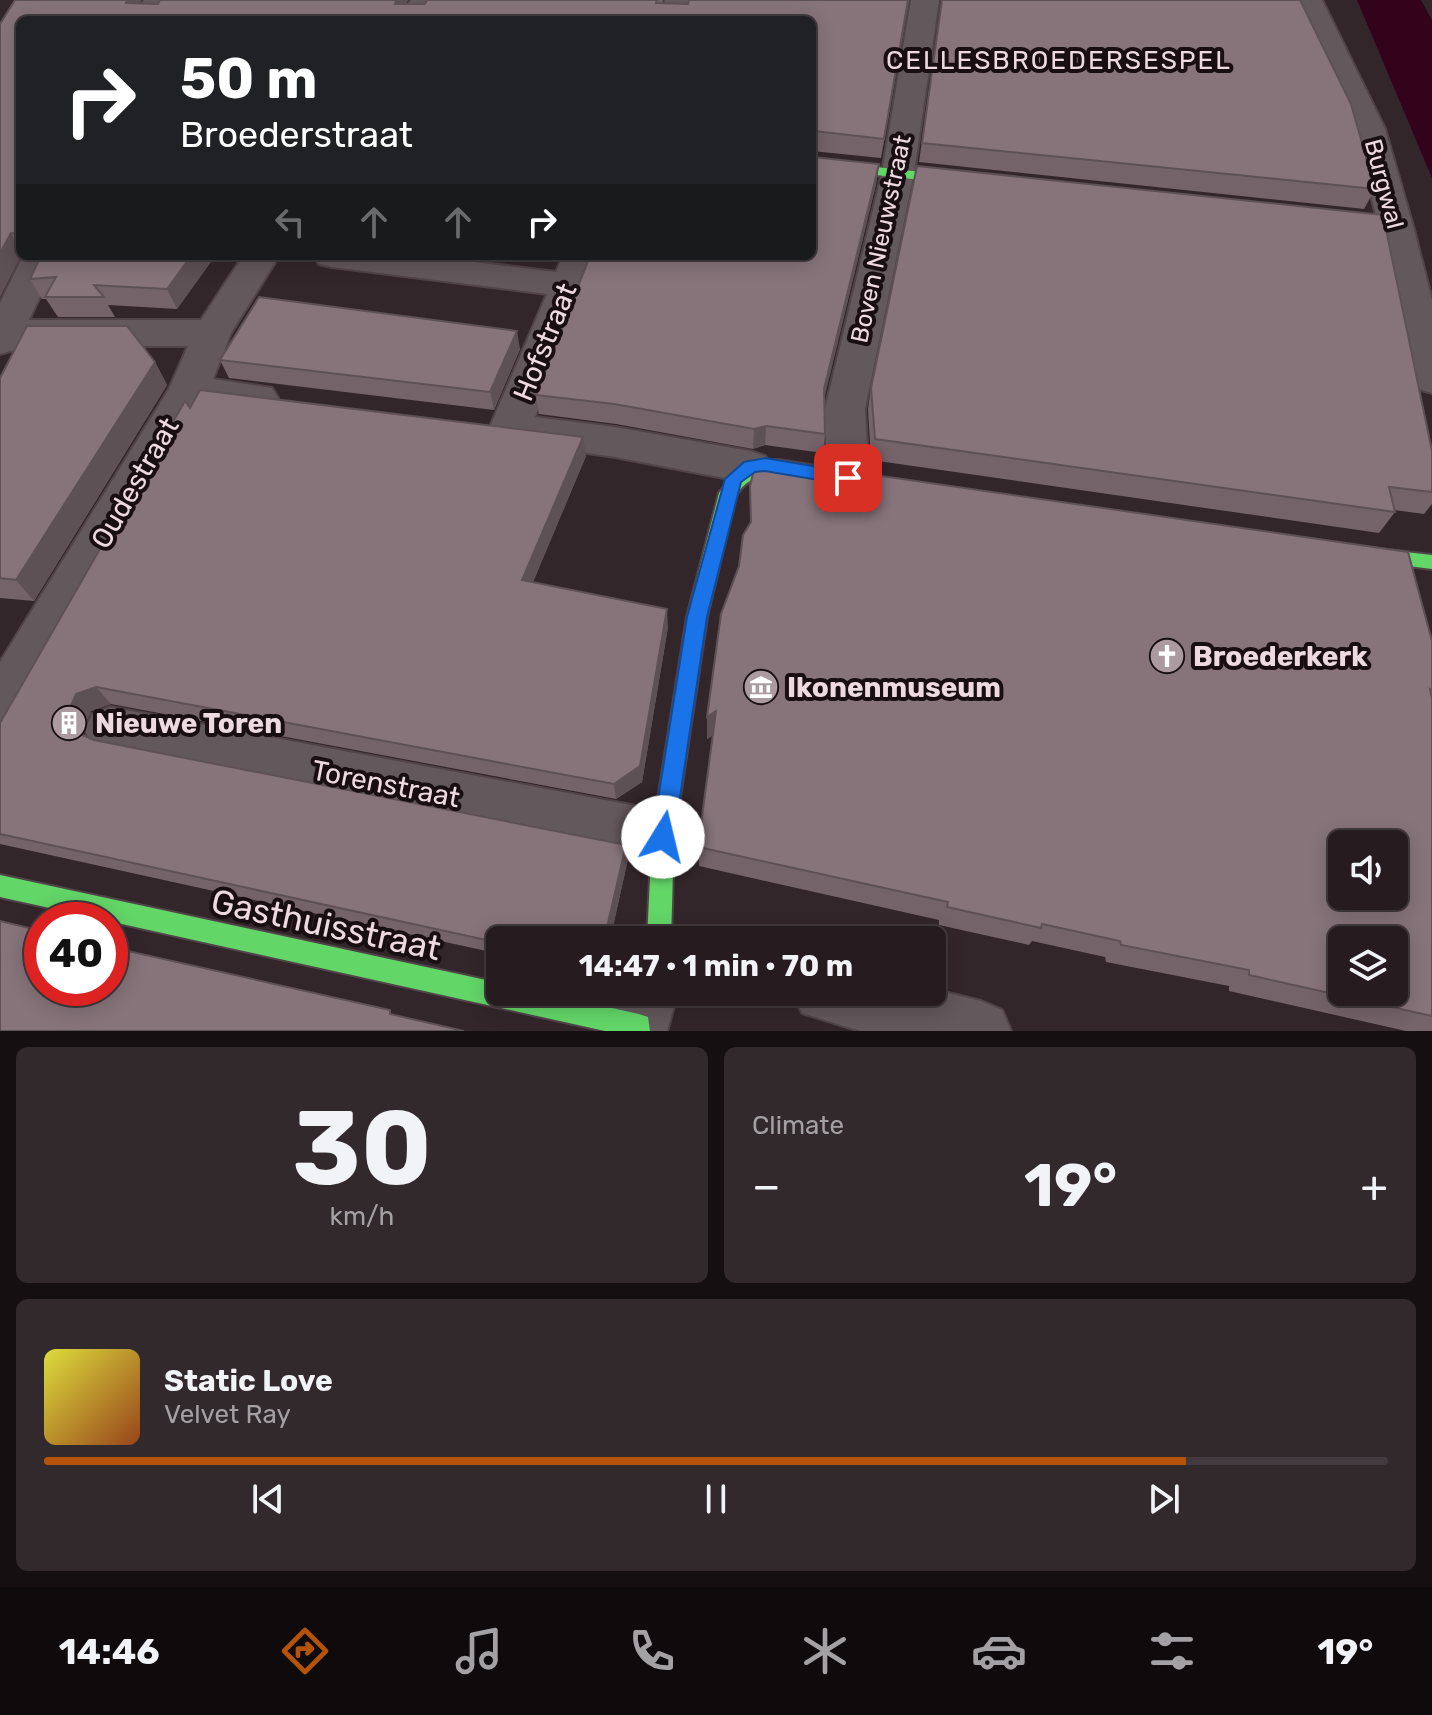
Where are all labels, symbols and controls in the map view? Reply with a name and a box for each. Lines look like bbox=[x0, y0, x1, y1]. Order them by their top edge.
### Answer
district label: CELLESBROEDERSESPEL bbox=[886, 45, 1232, 76]
text: 50 m bbox=[180, 46, 317, 112]
icon: right bbox=[48, 48, 152, 152]
text: Broederstraat bbox=[180, 113, 413, 156]
street label: Boven Nieuwstraat bbox=[845, 133, 917, 345]
street label: Burgwal bbox=[1359, 136, 1409, 232]
icon: left bbox=[268, 200, 312, 244]
icon: ahead bbox=[352, 200, 396, 244]
icon: ahead bbox=[436, 200, 480, 244]
icon: right bbox=[520, 200, 564, 244]
street label: Hofstraat bbox=[506, 278, 584, 406]
street label: Oudestraat bbox=[84, 412, 186, 554]
pin bbox=[814, 444, 882, 512]
icon: arrive bbox=[826, 456, 870, 500]
church icon: Broederkerk bbox=[1148, 637, 1186, 675]
place label: Broederkerk bbox=[1193, 640, 1368, 673]
museum icon: Ikonenmuseum bbox=[742, 668, 780, 706]
place label: Ikonenmuseum bbox=[787, 671, 1001, 704]
building icon: Nieuwe Toren bbox=[50, 704, 88, 742]
place label: Nieuwe Toren bbox=[95, 707, 282, 740]
street label: Torenstraat bbox=[309, 753, 463, 815]
position arrow bbox=[621, 795, 705, 879]
map controls bbox=[1328, 830, 1408, 1006]
button: sound bbox=[1328, 830, 1408, 910]
street label: Gasthuisstraat bbox=[208, 881, 444, 969]
speed limit sign: 40 bbox=[24, 902, 128, 1006]
button: layers bbox=[1328, 926, 1408, 1006]
text: 14:47 · 1 min · 70 m bbox=[579, 948, 853, 984]
text: 30 bbox=[292, 1087, 432, 1210]
text: Climate bbox=[752, 1110, 844, 1141]
text: 19° bbox=[1024, 1150, 1117, 1221]
text: − bbox=[752, 1160, 781, 1212]
text: + bbox=[1361, 1160, 1388, 1212]
text: km/h bbox=[330, 1201, 394, 1232]
text: Static Love bbox=[164, 1363, 333, 1399]
text: Velvet Ray bbox=[164, 1399, 291, 1430]
icon: previous bbox=[246, 1477, 290, 1521]
icon: pause bbox=[694, 1477, 738, 1521]
icon: next bbox=[1142, 1477, 1186, 1521]
icon: directions bbox=[277, 1623, 333, 1679]
icon: music bbox=[451, 1623, 507, 1679]
icon: phone bbox=[624, 1623, 680, 1679]
icon: climate bbox=[797, 1623, 853, 1679]
icon: car bbox=[971, 1623, 1027, 1679]
icon: filters bbox=[1144, 1623, 1200, 1679]
text: 14:46 bbox=[59, 1630, 160, 1673]
text: 19° bbox=[1317, 1630, 1373, 1673]

